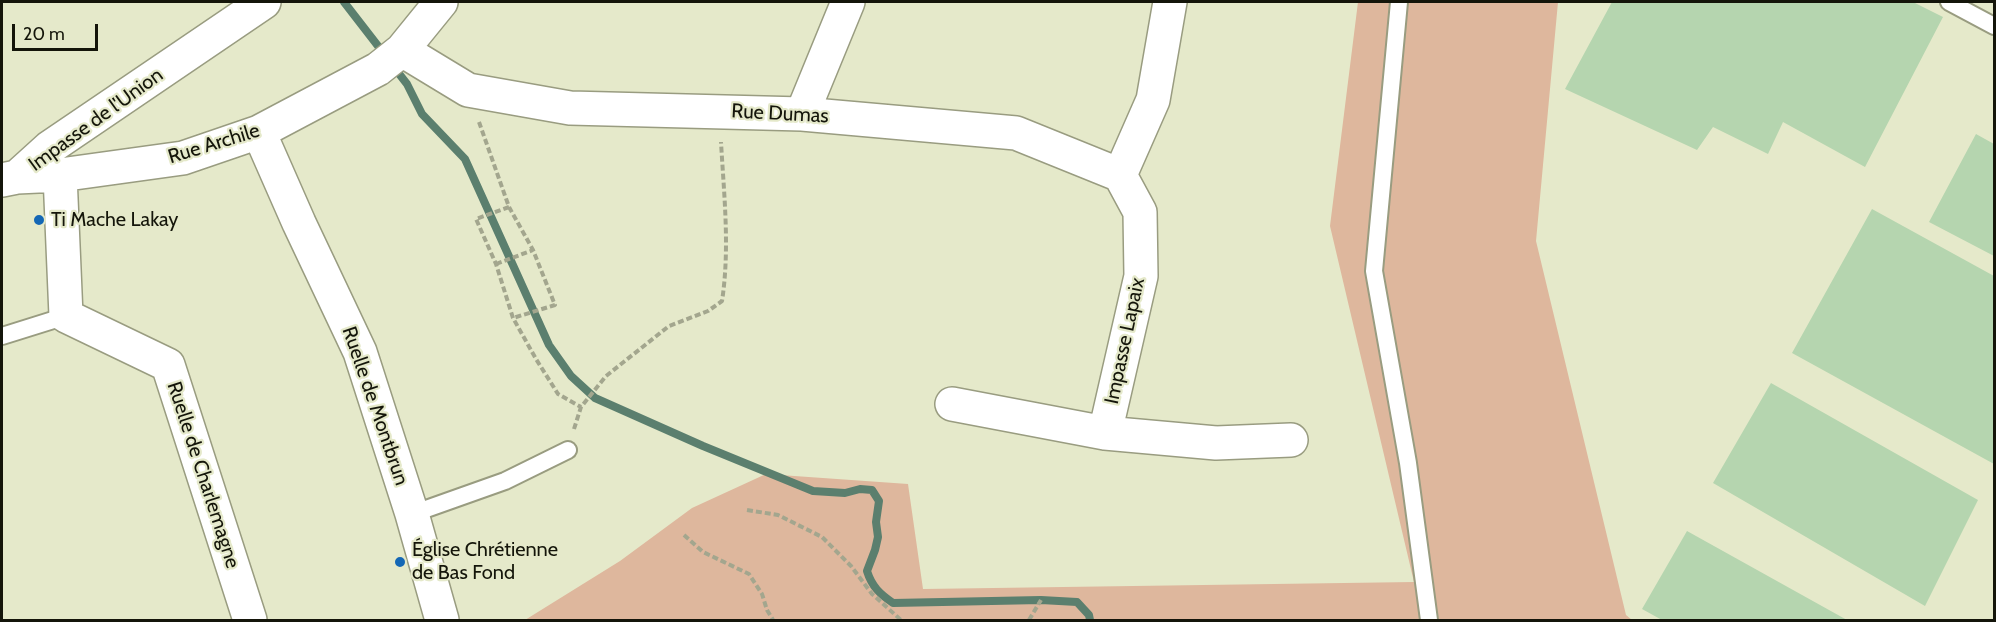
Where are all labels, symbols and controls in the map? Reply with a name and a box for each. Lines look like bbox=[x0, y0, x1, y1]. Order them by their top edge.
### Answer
scale bar bbox=[15, 12, 100, 50]
text: 20 m bbox=[23, 23, 65, 45]
street label: Impasse de l'Union bbox=[24, 63, 168, 177]
street label: Rue Dumas bbox=[731, 99, 829, 129]
street label: Rue Archile bbox=[165, 119, 263, 169]
place label: Ti Mache Lakay bbox=[51, 208, 178, 232]
marker: Ti Mache Lakay bbox=[32, 213, 46, 227]
street label: Impasse Lapaix bbox=[1100, 276, 1150, 406]
street label: Ruelle de Montbrun bbox=[337, 323, 413, 489]
street label: Ruelle de Charlemagne bbox=[161, 379, 245, 571]
place label: Église Chrétienne de Bas Fond bbox=[412, 538, 558, 585]
marker: Église Chrétienne de Bas Fond bbox=[393, 555, 407, 569]

